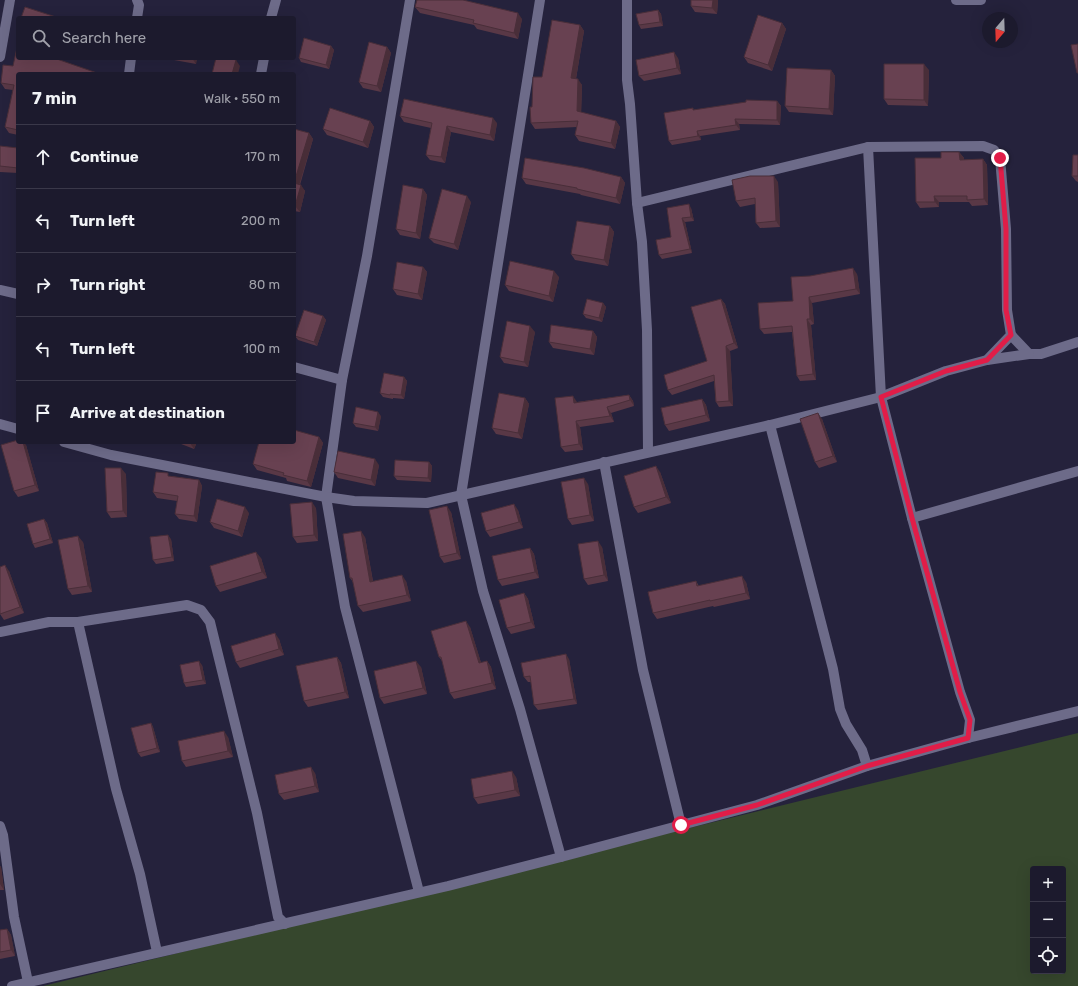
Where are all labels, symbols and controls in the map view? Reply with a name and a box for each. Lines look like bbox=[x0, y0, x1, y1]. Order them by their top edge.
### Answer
north arrow bbox=[982, 12, 1018, 48]
search box bbox=[16, 16, 296, 60]
icon: search bbox=[30, 27, 52, 49]
text: Search here bbox=[62, 29, 146, 47]
text: 7 min bbox=[32, 88, 77, 108]
text: Walk · 550 m bbox=[204, 91, 280, 106]
icon: ahead bbox=[32, 146, 54, 168]
text: Continue bbox=[70, 148, 139, 166]
text: 170 m bbox=[245, 149, 280, 164]
route end bbox=[991, 149, 1009, 167]
icon: left bbox=[32, 210, 54, 232]
text: Turn left bbox=[70, 212, 135, 230]
text: 200 m bbox=[241, 213, 280, 228]
icon: right bbox=[32, 274, 54, 296]
text: Turn right bbox=[70, 276, 145, 294]
text: 80 m bbox=[249, 277, 280, 292]
icon: left bbox=[32, 338, 54, 360]
text: Turn left bbox=[70, 340, 135, 358]
text: 100 m bbox=[243, 341, 280, 356]
icon: arrive bbox=[32, 402, 54, 424]
text: Arrive at destination bbox=[70, 404, 225, 422]
route start bbox=[672, 816, 690, 834]
map controls bbox=[1030, 866, 1066, 974]
button: + bbox=[1030, 866, 1066, 902]
button: − bbox=[1030, 902, 1066, 938]
button: locate bbox=[1030, 938, 1066, 974]

